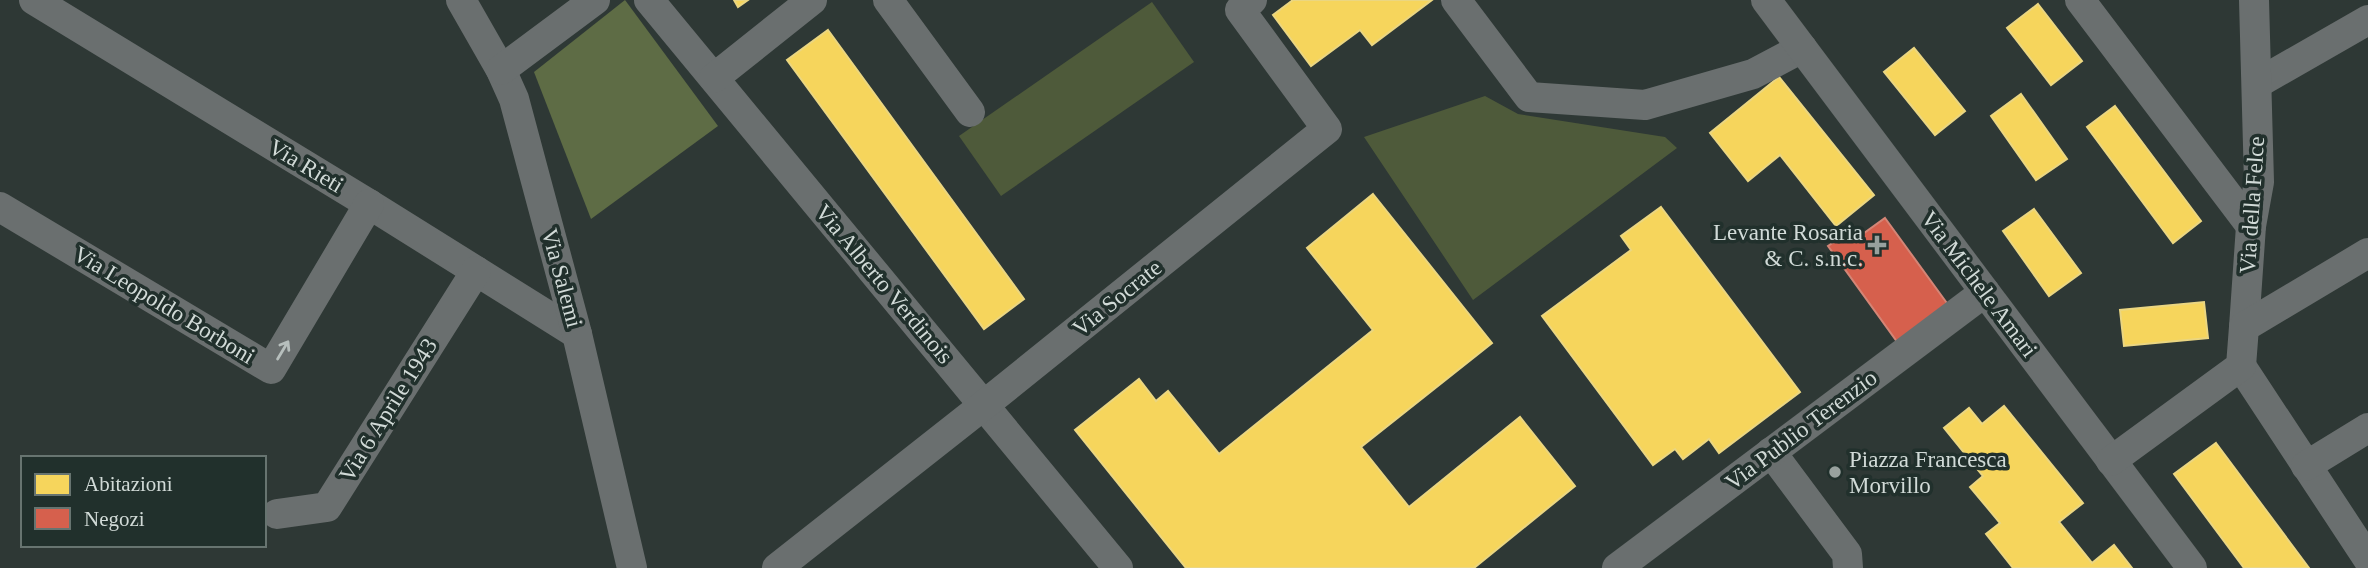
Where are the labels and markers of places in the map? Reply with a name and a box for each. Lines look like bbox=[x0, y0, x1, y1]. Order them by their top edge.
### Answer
place label: Levante Rosaria & C. s.n.c. bbox=[1713, 220, 1863, 271]
marker: Levante Rosaria & C. s.n.c. bbox=[1869, 237, 1885, 253]
place label: Piazza Francesca Morvillo bbox=[1849, 447, 2007, 498]
marker: Piazza Francesca Morvillo bbox=[1827, 464, 1843, 480]

